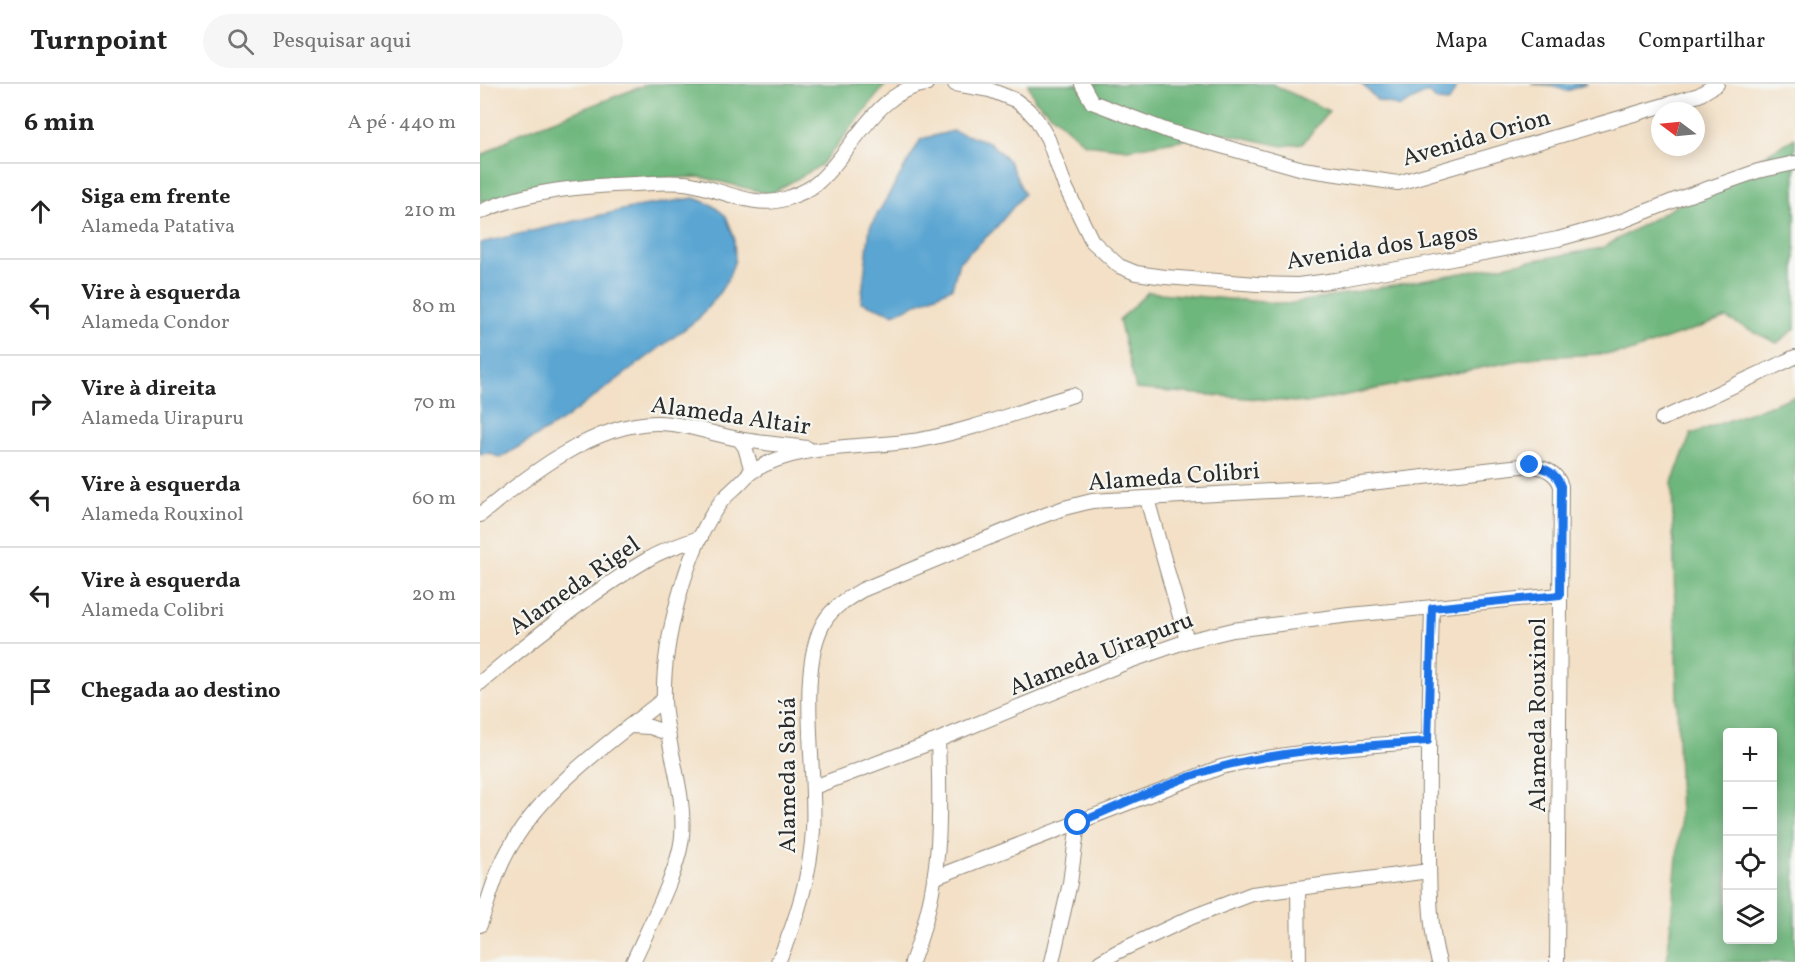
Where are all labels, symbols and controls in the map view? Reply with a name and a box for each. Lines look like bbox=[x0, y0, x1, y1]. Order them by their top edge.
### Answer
search box bbox=[203, 14, 623, 68]
text: Turnpoint bbox=[30, 22, 167, 61]
icon: search bbox=[224, 25, 257, 58]
text: Pesquisar aqui bbox=[272, 26, 411, 57]
text: Mapa bbox=[1435, 27, 1488, 56]
text: Camadas bbox=[1521, 27, 1605, 56]
text: Compartilhar bbox=[1638, 27, 1765, 56]
street label: Avenida Orion bbox=[1398, 101, 1555, 176]
north arrow bbox=[1651, 102, 1705, 156]
text: 6 min bbox=[24, 105, 95, 141]
text: A pé · 440 m bbox=[348, 109, 456, 137]
text: Siga em frente bbox=[81, 182, 231, 213]
icon: ahead bbox=[24, 195, 57, 228]
text: 210 m bbox=[404, 197, 456, 225]
text: Alameda Patativa bbox=[81, 213, 235, 241]
street label: Avenida dos Lagos bbox=[1284, 216, 1480, 280]
text: Vire à esquerda bbox=[81, 278, 241, 309]
icon: left bbox=[24, 291, 57, 324]
text: 80 m bbox=[412, 293, 456, 321]
text: Alameda Condor bbox=[81, 309, 229, 337]
text: Vire à direita bbox=[81, 374, 217, 405]
icon: right bbox=[24, 387, 57, 420]
text: 70 m bbox=[413, 389, 456, 417]
street label: Alameda Altair bbox=[649, 389, 813, 445]
text: Alameda Uirapuru bbox=[81, 405, 244, 433]
route end bbox=[1516, 451, 1542, 477]
street label: Alameda Colibri bbox=[1087, 455, 1261, 501]
text: Vire à esquerda bbox=[81, 470, 241, 501]
icon: left bbox=[24, 483, 57, 516]
text: 60 m bbox=[412, 485, 456, 513]
text: Alameda Rouxinol bbox=[81, 501, 243, 529]
street label: Alameda Rigel bbox=[503, 529, 648, 645]
text: Vire à esquerda bbox=[81, 566, 241, 597]
icon: left bbox=[24, 579, 57, 612]
text: 20 m bbox=[412, 581, 456, 609]
text: Alameda Colibri bbox=[81, 597, 224, 625]
street label: Alameda Uirapuru bbox=[1004, 604, 1199, 706]
street label: Alameda Rouxinol bbox=[1522, 618, 1556, 812]
icon: arrive bbox=[24, 675, 57, 708]
text: Chegada ao destino bbox=[81, 676, 281, 707]
street label: Alameda Sabiá bbox=[772, 697, 806, 853]
map controls bbox=[1723, 728, 1777, 944]
button: + bbox=[1723, 728, 1777, 782]
button: − bbox=[1723, 782, 1777, 836]
route start bbox=[1064, 809, 1090, 835]
button: locate bbox=[1723, 836, 1777, 890]
button: layers bbox=[1723, 890, 1777, 944]

